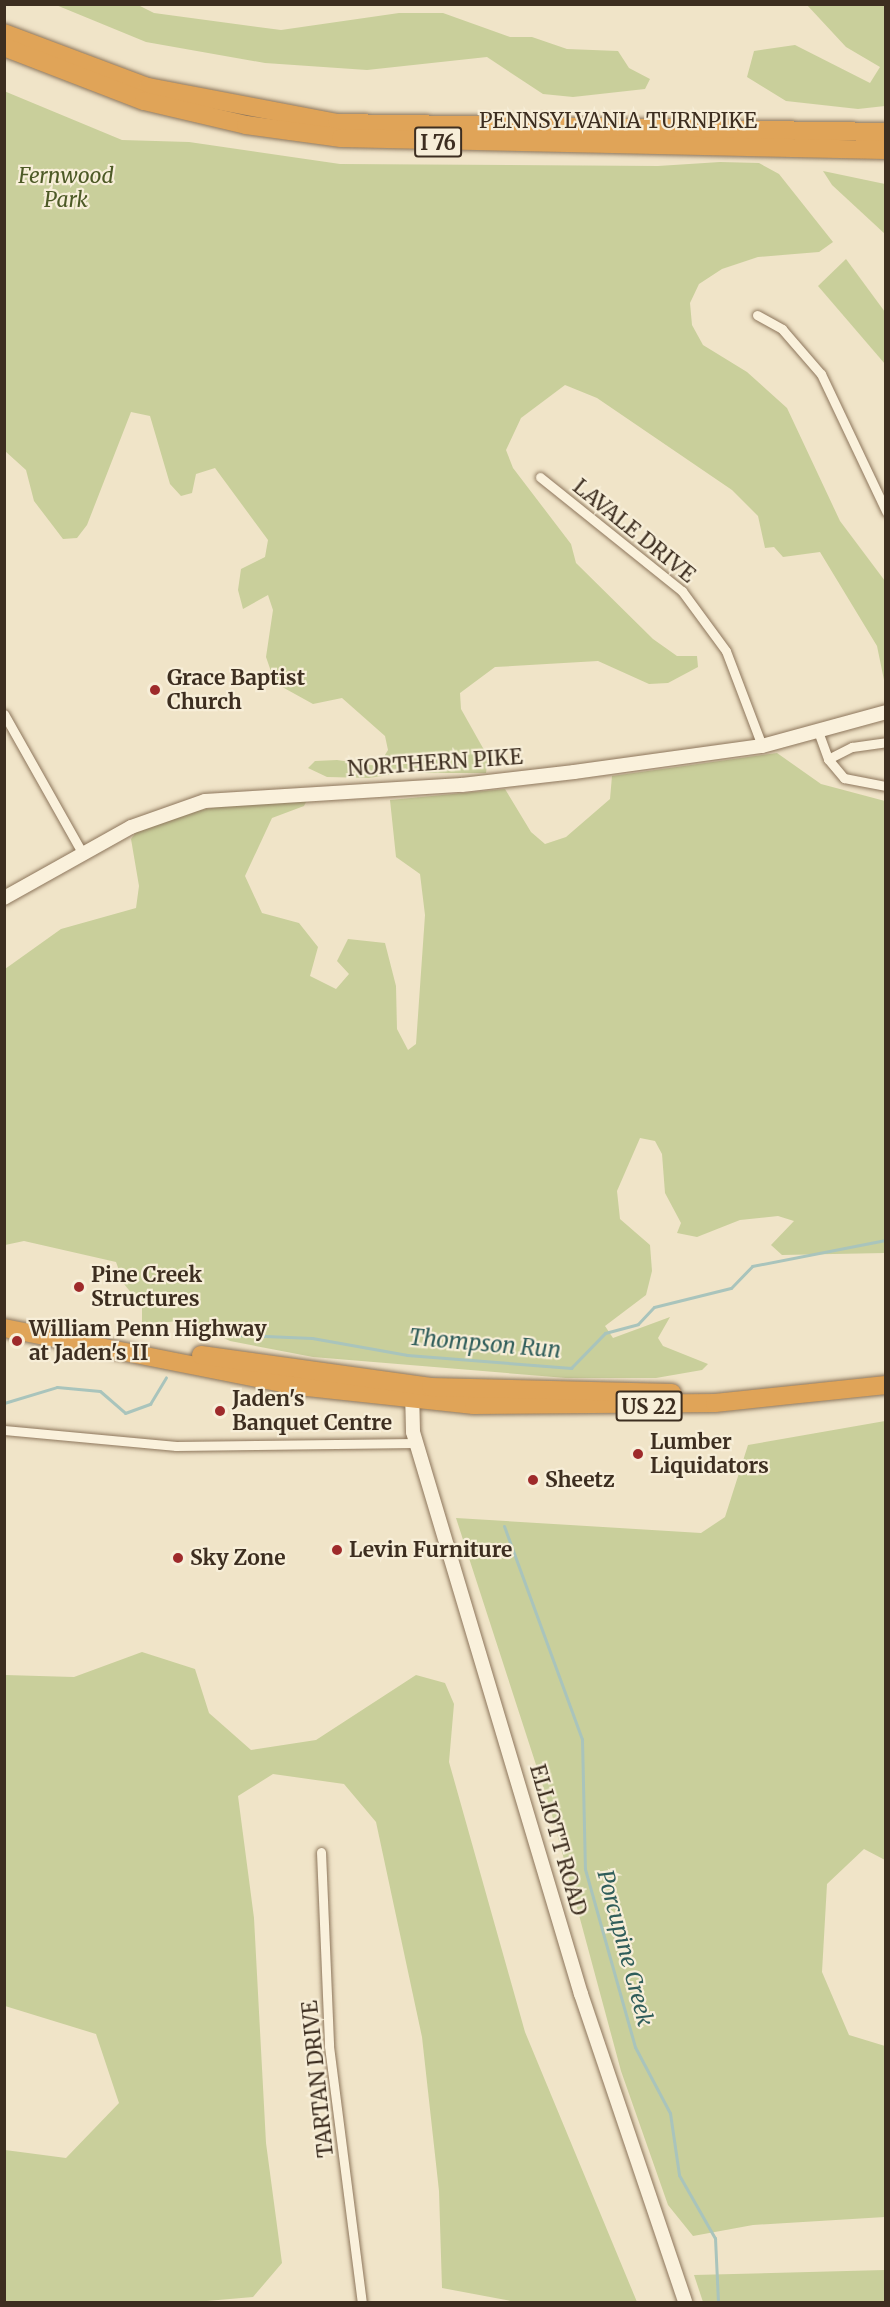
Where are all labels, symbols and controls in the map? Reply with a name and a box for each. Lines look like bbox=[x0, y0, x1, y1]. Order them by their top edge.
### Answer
street label: PENNSYLVANIA TURNPIKE bbox=[479, 108, 757, 134]
road number: I 76 bbox=[414, 125, 462, 159]
park label: Fernwood Park bbox=[18, 163, 114, 213]
street label: LAVALE DRIVE bbox=[568, 474, 700, 588]
place label: Grace Baptist Church bbox=[167, 665, 305, 715]
marker: Grace Baptist Church bbox=[148, 683, 162, 697]
street label: NORTHERN PIKE bbox=[346, 744, 524, 782]
place label: Pine Creek Structures bbox=[91, 1262, 202, 1312]
marker: Pine Creek Structures bbox=[72, 1280, 86, 1294]
place label: William Penn Highway at Jaden's II bbox=[29, 1316, 267, 1366]
water label: Thompson Run bbox=[408, 1324, 562, 1364]
marker: William Penn Highway at Jaden's II bbox=[10, 1334, 24, 1348]
place label: Jaden's Banquet Centre bbox=[232, 1386, 392, 1436]
road number: US 22 bbox=[614, 1389, 684, 1423]
marker: Jaden's Banquet Centre bbox=[213, 1404, 227, 1418]
place label: Lumber Liquidators bbox=[650, 1429, 769, 1479]
marker: Lumber Liquidators bbox=[631, 1447, 645, 1461]
place label: Sheetz bbox=[545, 1467, 615, 1493]
marker: Sheetz bbox=[526, 1473, 540, 1487]
place label: Levin Furniture bbox=[349, 1537, 512, 1563]
marker: Levin Furniture bbox=[330, 1543, 344, 1557]
place label: Sky Zone bbox=[190, 1545, 286, 1571]
marker: Sky Zone bbox=[171, 1551, 185, 1565]
street label: ELLIOTT ROAD bbox=[524, 1761, 592, 1919]
water label: Porcupine Creek bbox=[592, 1867, 658, 2029]
street label: TARTAN DRIVE bbox=[297, 1999, 339, 2159]

